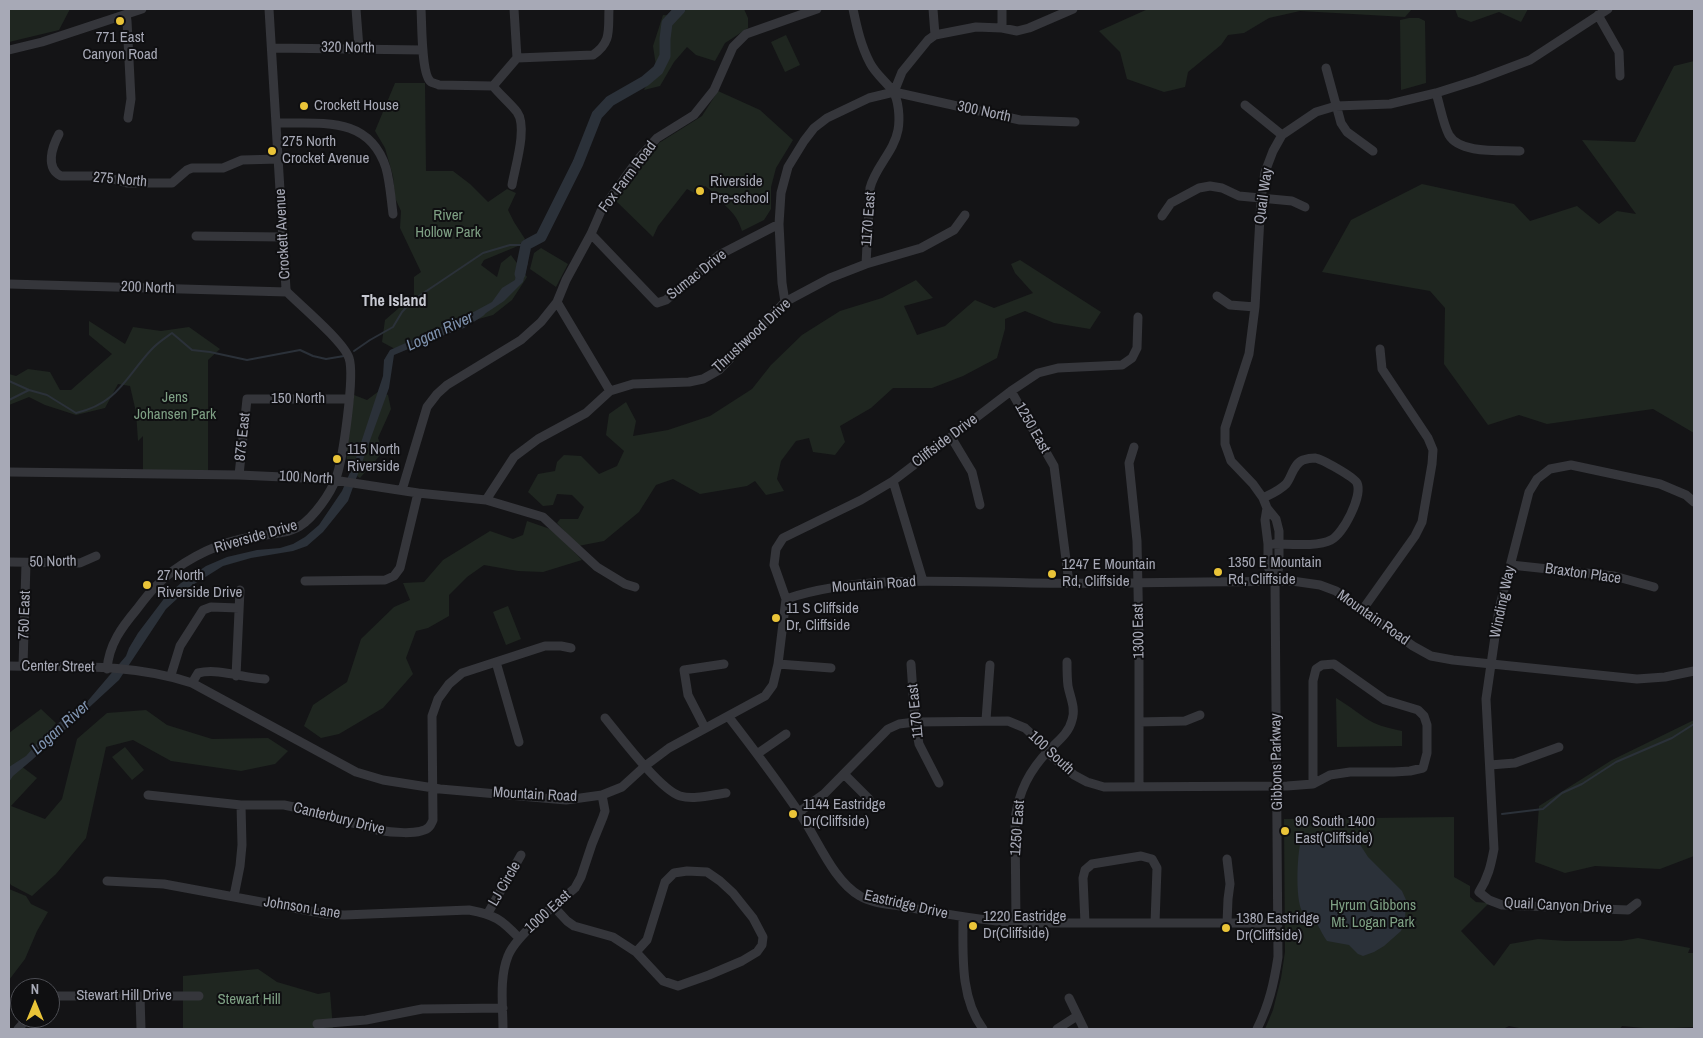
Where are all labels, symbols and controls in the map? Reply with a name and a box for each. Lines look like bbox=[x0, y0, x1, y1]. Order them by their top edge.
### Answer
marker: 771 East Canyon Road bbox=[114, 15, 126, 27]
place label: 771 East Canyon Road bbox=[82, 29, 158, 64]
street label: 320 North bbox=[321, 39, 375, 57]
place label: Crockett House bbox=[314, 97, 399, 115]
street label: 300 North bbox=[956, 98, 1012, 126]
marker: Crockett House bbox=[298, 100, 310, 112]
place label: 275 North Crocket Avenue bbox=[282, 133, 369, 168]
street label: Fox Farm Road bbox=[595, 138, 661, 216]
marker: 275 North Crocket Avenue bbox=[266, 145, 278, 157]
street label: Quail Way bbox=[1251, 167, 1277, 225]
street label: 275 North bbox=[92, 169, 148, 191]
place label: Riverside Pre-school bbox=[710, 173, 769, 208]
marker: Riverside Pre-school bbox=[694, 185, 706, 197]
street label: Crockett Avenue bbox=[272, 188, 294, 280]
street label: 1170 East bbox=[858, 191, 880, 247]
park label: River Hollow Park bbox=[415, 207, 481, 242]
street label: Sumac Drive bbox=[663, 246, 731, 304]
street label: 200 North bbox=[121, 278, 175, 298]
district label: The Island bbox=[362, 292, 426, 312]
street label: Thrushwood Drive bbox=[709, 295, 795, 377]
water label: Logan River bbox=[404, 308, 476, 356]
park label: Jens Johansen Park bbox=[134, 389, 216, 424]
street label: 150 North bbox=[271, 390, 325, 408]
street label: 1250 East bbox=[1010, 400, 1054, 456]
street label: Cliffside Drive bbox=[909, 410, 981, 472]
street label: 875 East bbox=[232, 412, 254, 462]
place label: 115 North Riverside bbox=[347, 441, 400, 476]
marker: 115 North Riverside bbox=[331, 453, 343, 465]
street label: 100 North bbox=[279, 468, 333, 488]
street label: Riverside Drive bbox=[212, 517, 300, 557]
street label: 50 North bbox=[29, 553, 77, 571]
place label: 1350 E Mountain Rd, Cliffside bbox=[1228, 554, 1322, 589]
place label: 1247 E Mountain Rd, Cliffside bbox=[1062, 556, 1156, 591]
street label: Braxton Place bbox=[1544, 560, 1622, 588]
street label: Winding Way bbox=[1487, 564, 1519, 640]
marker: 1350 E Mountain Rd, Cliffside bbox=[1212, 566, 1224, 578]
place label: 27 North Riverside Drive bbox=[157, 567, 242, 602]
marker: 1247 E Mountain Rd, Cliffside bbox=[1046, 568, 1058, 580]
street label: Mountain Road bbox=[831, 573, 917, 597]
marker: 27 North Riverside Drive bbox=[141, 579, 153, 591]
street label: Mountain Road bbox=[1333, 587, 1413, 649]
street label: 750 East bbox=[15, 590, 35, 640]
place label: 11 S Cliffside Dr, Cliffside bbox=[786, 600, 859, 635]
street label: 1300 East bbox=[1130, 603, 1148, 659]
marker: 11 S Cliffside Dr, Cliffside bbox=[770, 612, 782, 624]
street label: Center Street bbox=[21, 657, 95, 677]
street label: 1170 East bbox=[904, 683, 928, 739]
water label: Logan River bbox=[28, 697, 94, 759]
street label: Gibbons Parkway bbox=[1267, 713, 1287, 811]
street label: 100 South bbox=[1024, 727, 1078, 779]
street label: Mountain Road bbox=[493, 784, 577, 806]
place label: 1144 Eastridge Dr(Cliffside) bbox=[803, 796, 886, 831]
street label: Canterbury Drive bbox=[291, 799, 387, 839]
street label: 1250 East bbox=[1007, 800, 1029, 856]
marker: 1144 Eastridge Dr(Cliffside) bbox=[787, 808, 799, 820]
place label: 90 South 1400 East(Cliffside) bbox=[1295, 813, 1375, 848]
marker: 90 South 1400 East(Cliffside) bbox=[1279, 825, 1291, 837]
street label: LJ Circle bbox=[485, 858, 525, 910]
street label: 1000 East bbox=[521, 887, 575, 937]
street label: Eastridge Drive bbox=[862, 887, 950, 923]
street label: Johnson Lane bbox=[262, 893, 342, 923]
street label: Quail Canyon Drive bbox=[1504, 894, 1612, 918]
park label: Hyrum Gibbons Mt. Logan Park bbox=[1330, 897, 1416, 932]
place label: 1220 Eastridge Dr(Cliffside) bbox=[983, 908, 1066, 943]
place label: 1380 Eastridge Dr(Cliffside) bbox=[1236, 910, 1319, 945]
marker: 1220 Eastridge Dr(Cliffside) bbox=[967, 920, 979, 932]
marker: 1380 Eastridge Dr(Cliffside) bbox=[1220, 922, 1232, 934]
north arrow bbox=[10, 978, 60, 1028]
text: N bbox=[31, 980, 39, 998]
street label: Stewart Hill Drive bbox=[76, 987, 172, 1005]
park label: Stewart Hill bbox=[218, 991, 280, 1009]

